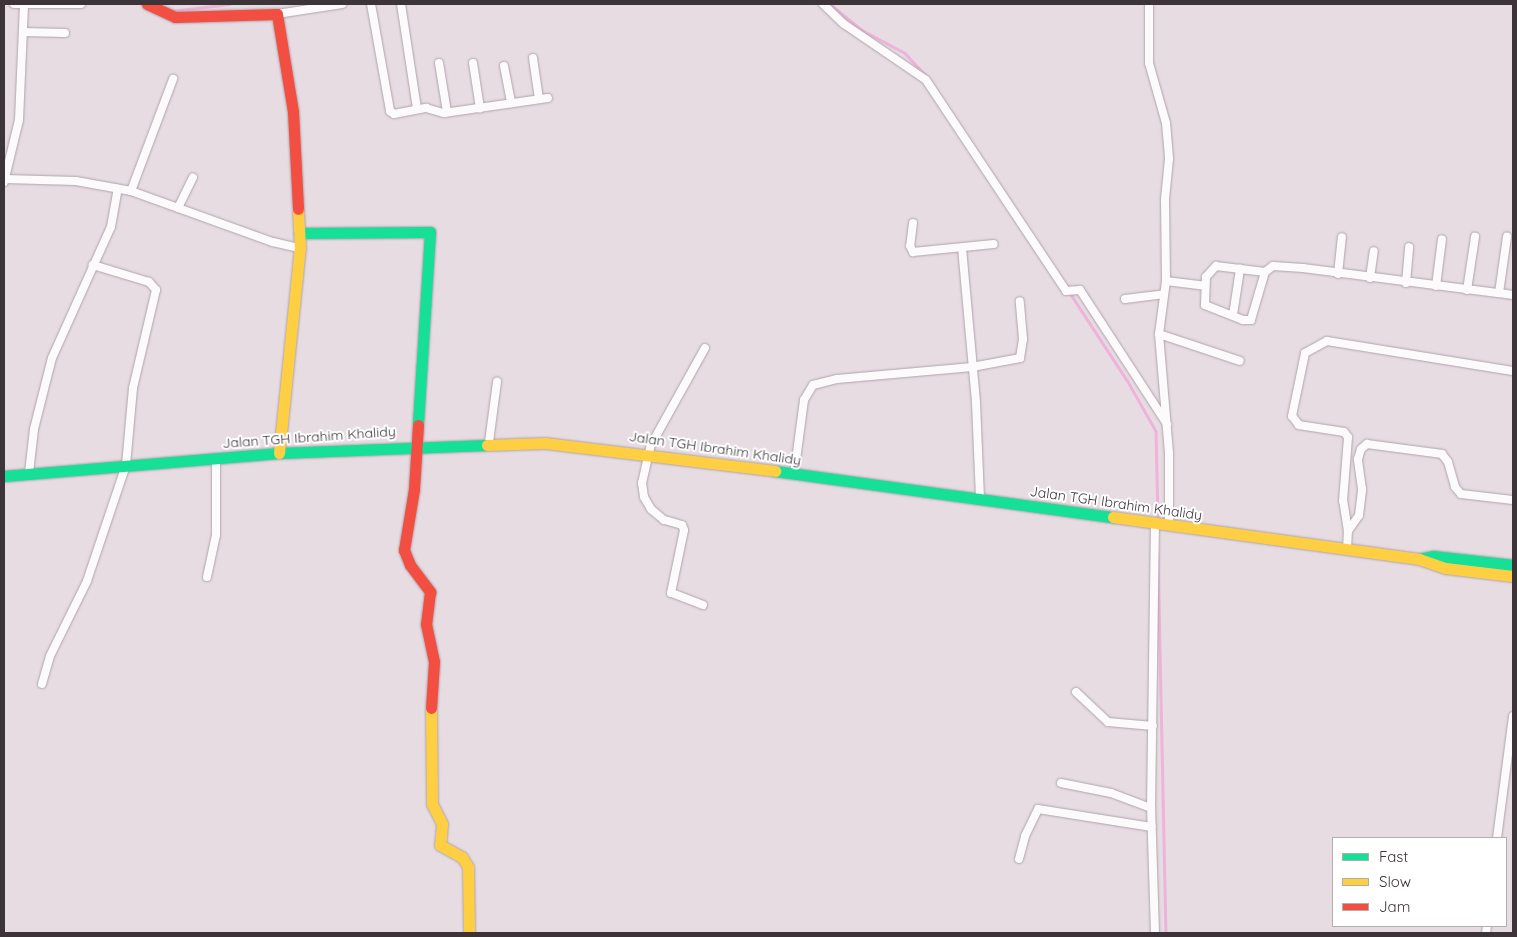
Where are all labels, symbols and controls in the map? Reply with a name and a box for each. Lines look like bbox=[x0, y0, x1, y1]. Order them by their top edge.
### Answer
street label: Jalan TGH Ibrahim Khalidy bbox=[222, 423, 396, 451]
street label: Jalan TGH Ibrahim Khalidy bbox=[628, 428, 802, 468]
street label: Jalan TGH Ibrahim Khalidy bbox=[1029, 483, 1203, 523]
legend bbox=[1332, 837, 1507, 927]
text: Fast bbox=[1379, 847, 1408, 866]
text: Slow bbox=[1379, 872, 1411, 891]
text: Jam bbox=[1379, 897, 1410, 916]

